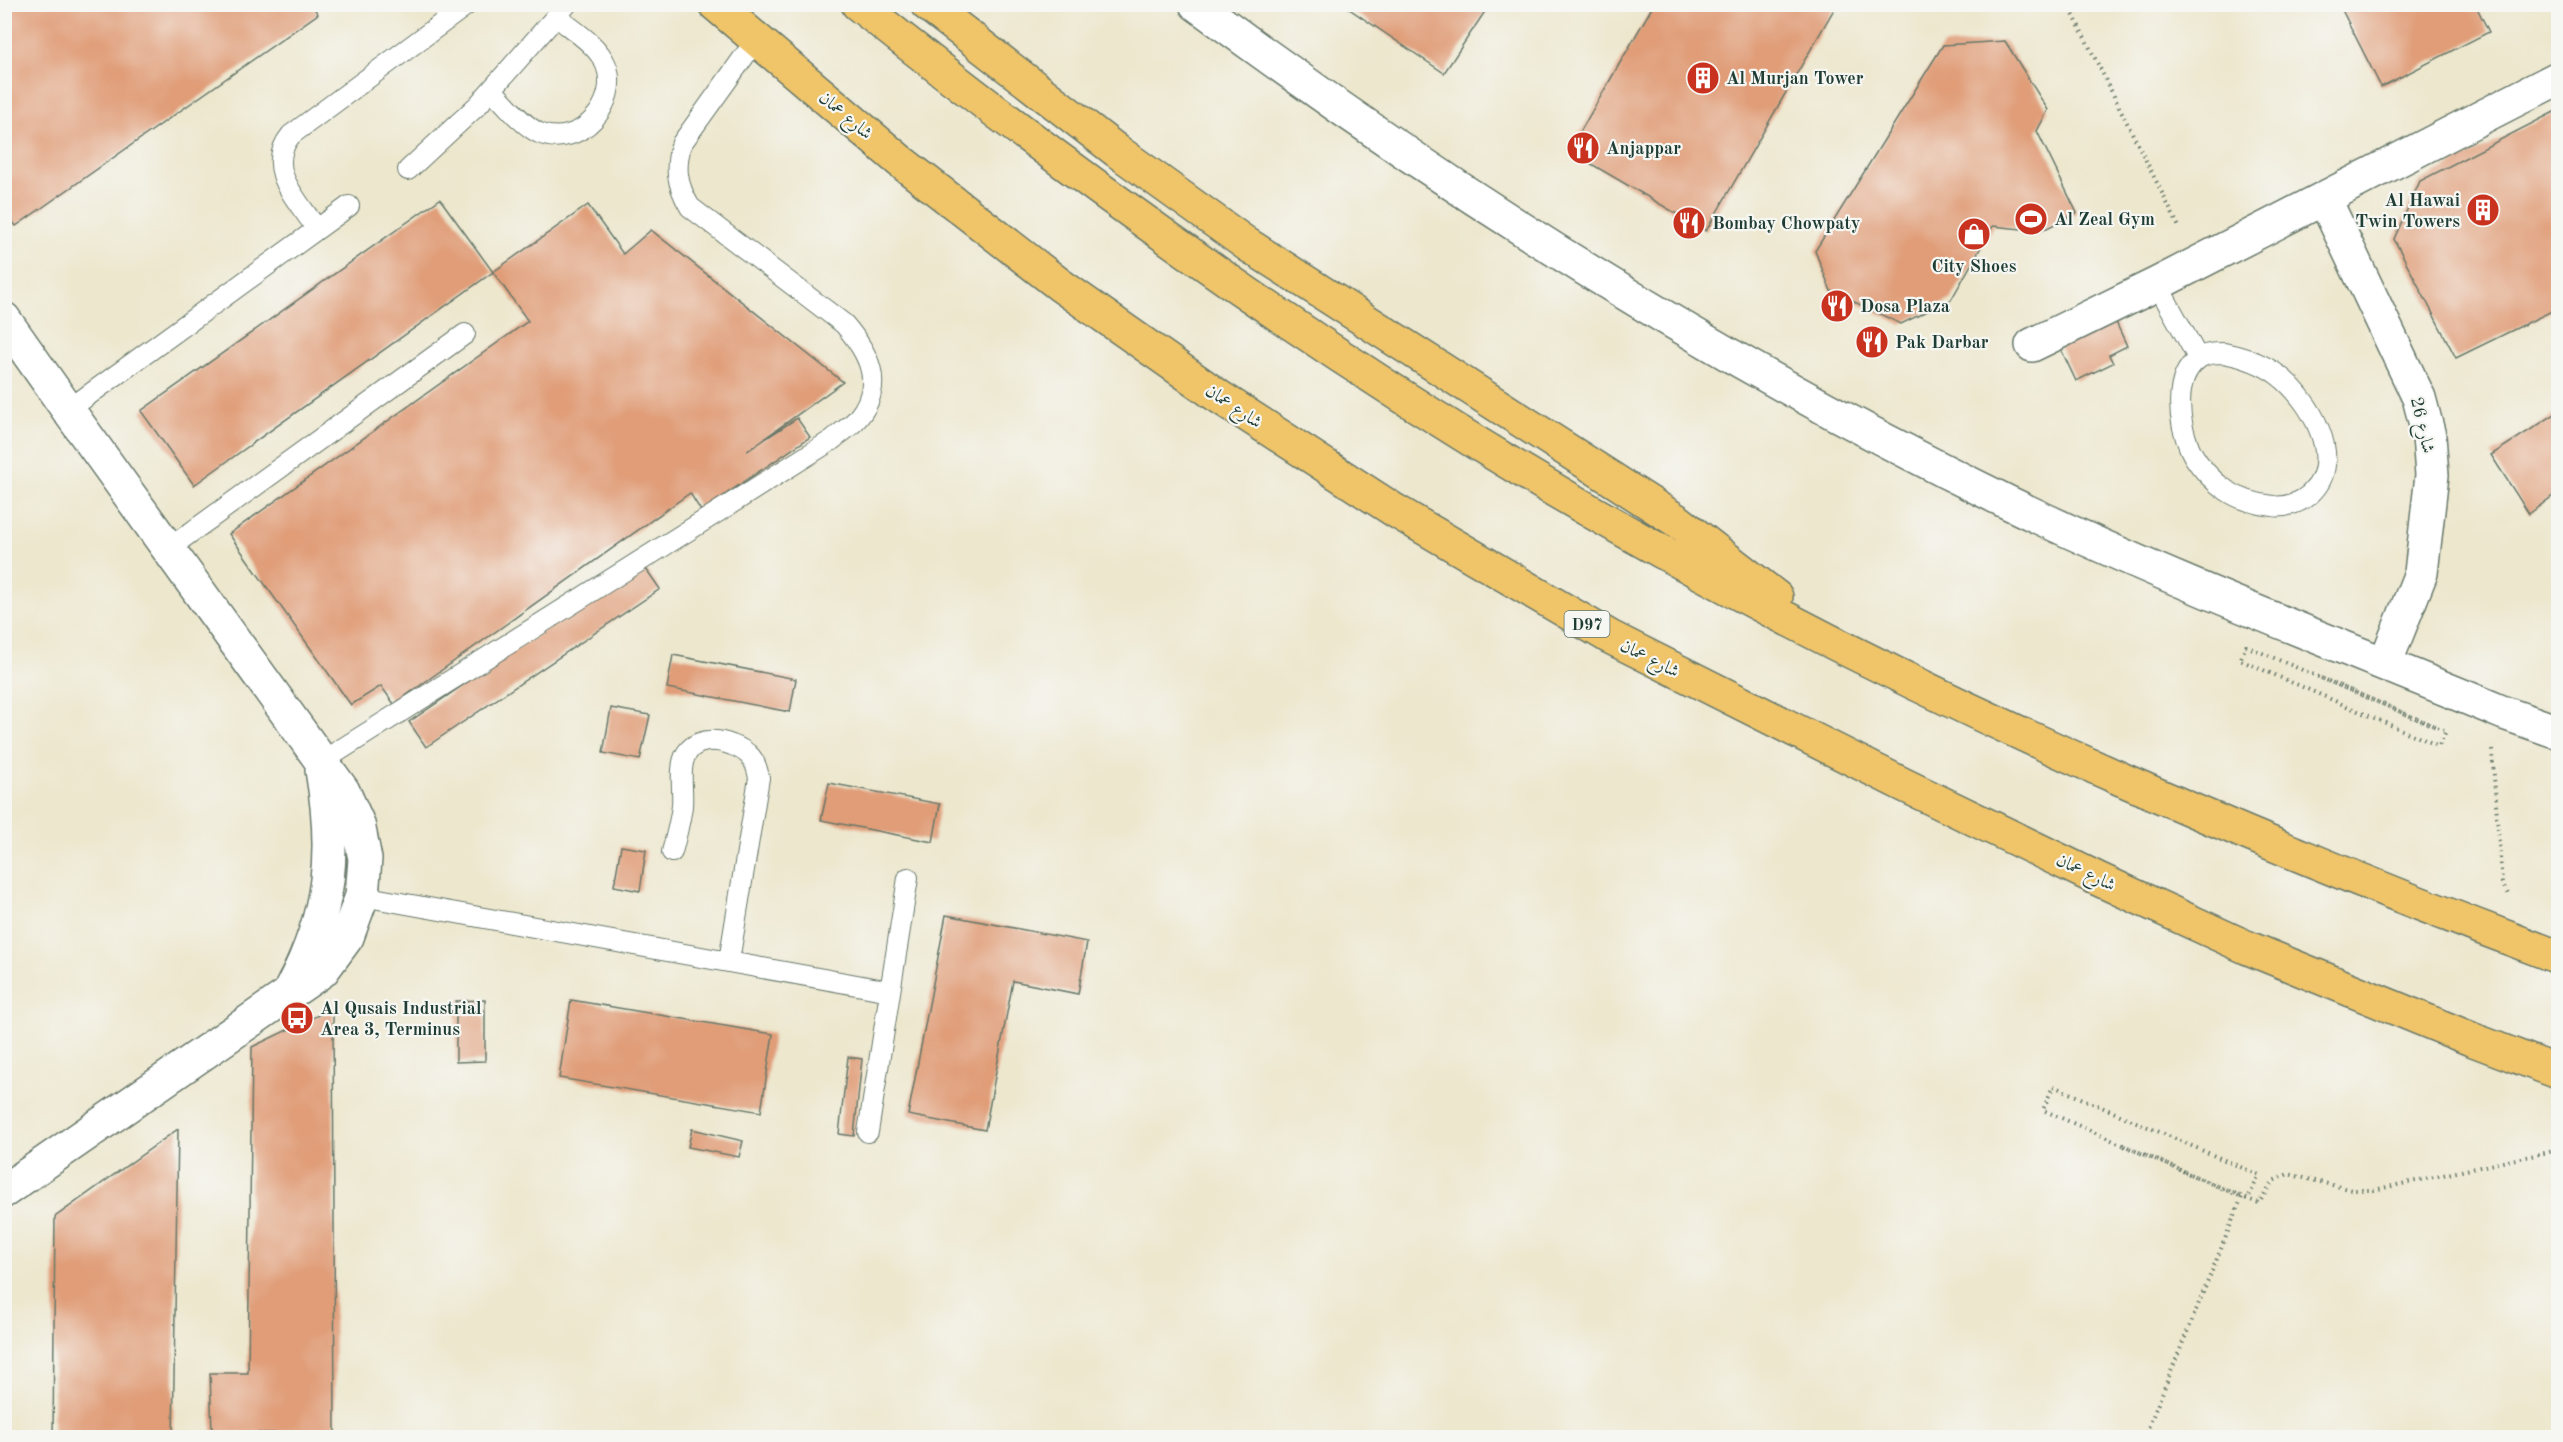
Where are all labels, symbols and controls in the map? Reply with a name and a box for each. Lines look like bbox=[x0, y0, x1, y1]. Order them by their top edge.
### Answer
building icon: Al Murjan Tower bbox=[1685, 60, 1721, 96]
place label: Al Murjan Tower bbox=[1726, 70, 1864, 88]
street label: شارع عمان bbox=[812, 88, 875, 147]
restaurant icon: Anjappar bbox=[1565, 130, 1601, 166]
place label: Anjappar bbox=[1606, 140, 1681, 158]
place label: Al Hawai Twin Towers bbox=[2355, 192, 2460, 231]
building icon: Al Hawai Twin Towers bbox=[2465, 192, 2501, 228]
sports icon: Al Zeal Gym bbox=[2013, 201, 2049, 237]
restaurant icon: Bombay Chowpaty bbox=[1671, 205, 1707, 241]
place label: Al Zeal Gym bbox=[2054, 211, 2155, 229]
place label: Bombay Chowpaty bbox=[1712, 215, 1861, 233]
shop icon: City Shoes bbox=[1956, 216, 1992, 252]
place label: City Shoes bbox=[1932, 258, 2017, 276]
restaurant icon: Dosa Plaza bbox=[1819, 288, 1855, 324]
place label: Dosa Plaza bbox=[1860, 298, 1950, 316]
restaurant icon: Pak Darbar bbox=[1854, 324, 1890, 360]
place label: Pak Darbar bbox=[1895, 334, 1989, 352]
street label: شارع عمان bbox=[1199, 382, 1265, 436]
street label: شارع 26 bbox=[2402, 395, 2437, 456]
road number: D97 bbox=[1564, 611, 1610, 637]
street label: شارع عمان bbox=[1615, 636, 1682, 686]
street label: شارع عمان bbox=[2051, 851, 2118, 899]
bus stop icon: Al Qusais Industrial Area 3, Terminus bbox=[279, 1000, 315, 1036]
place label: Al Qusais Industrial Area 3, Terminus bbox=[320, 1000, 482, 1039]

